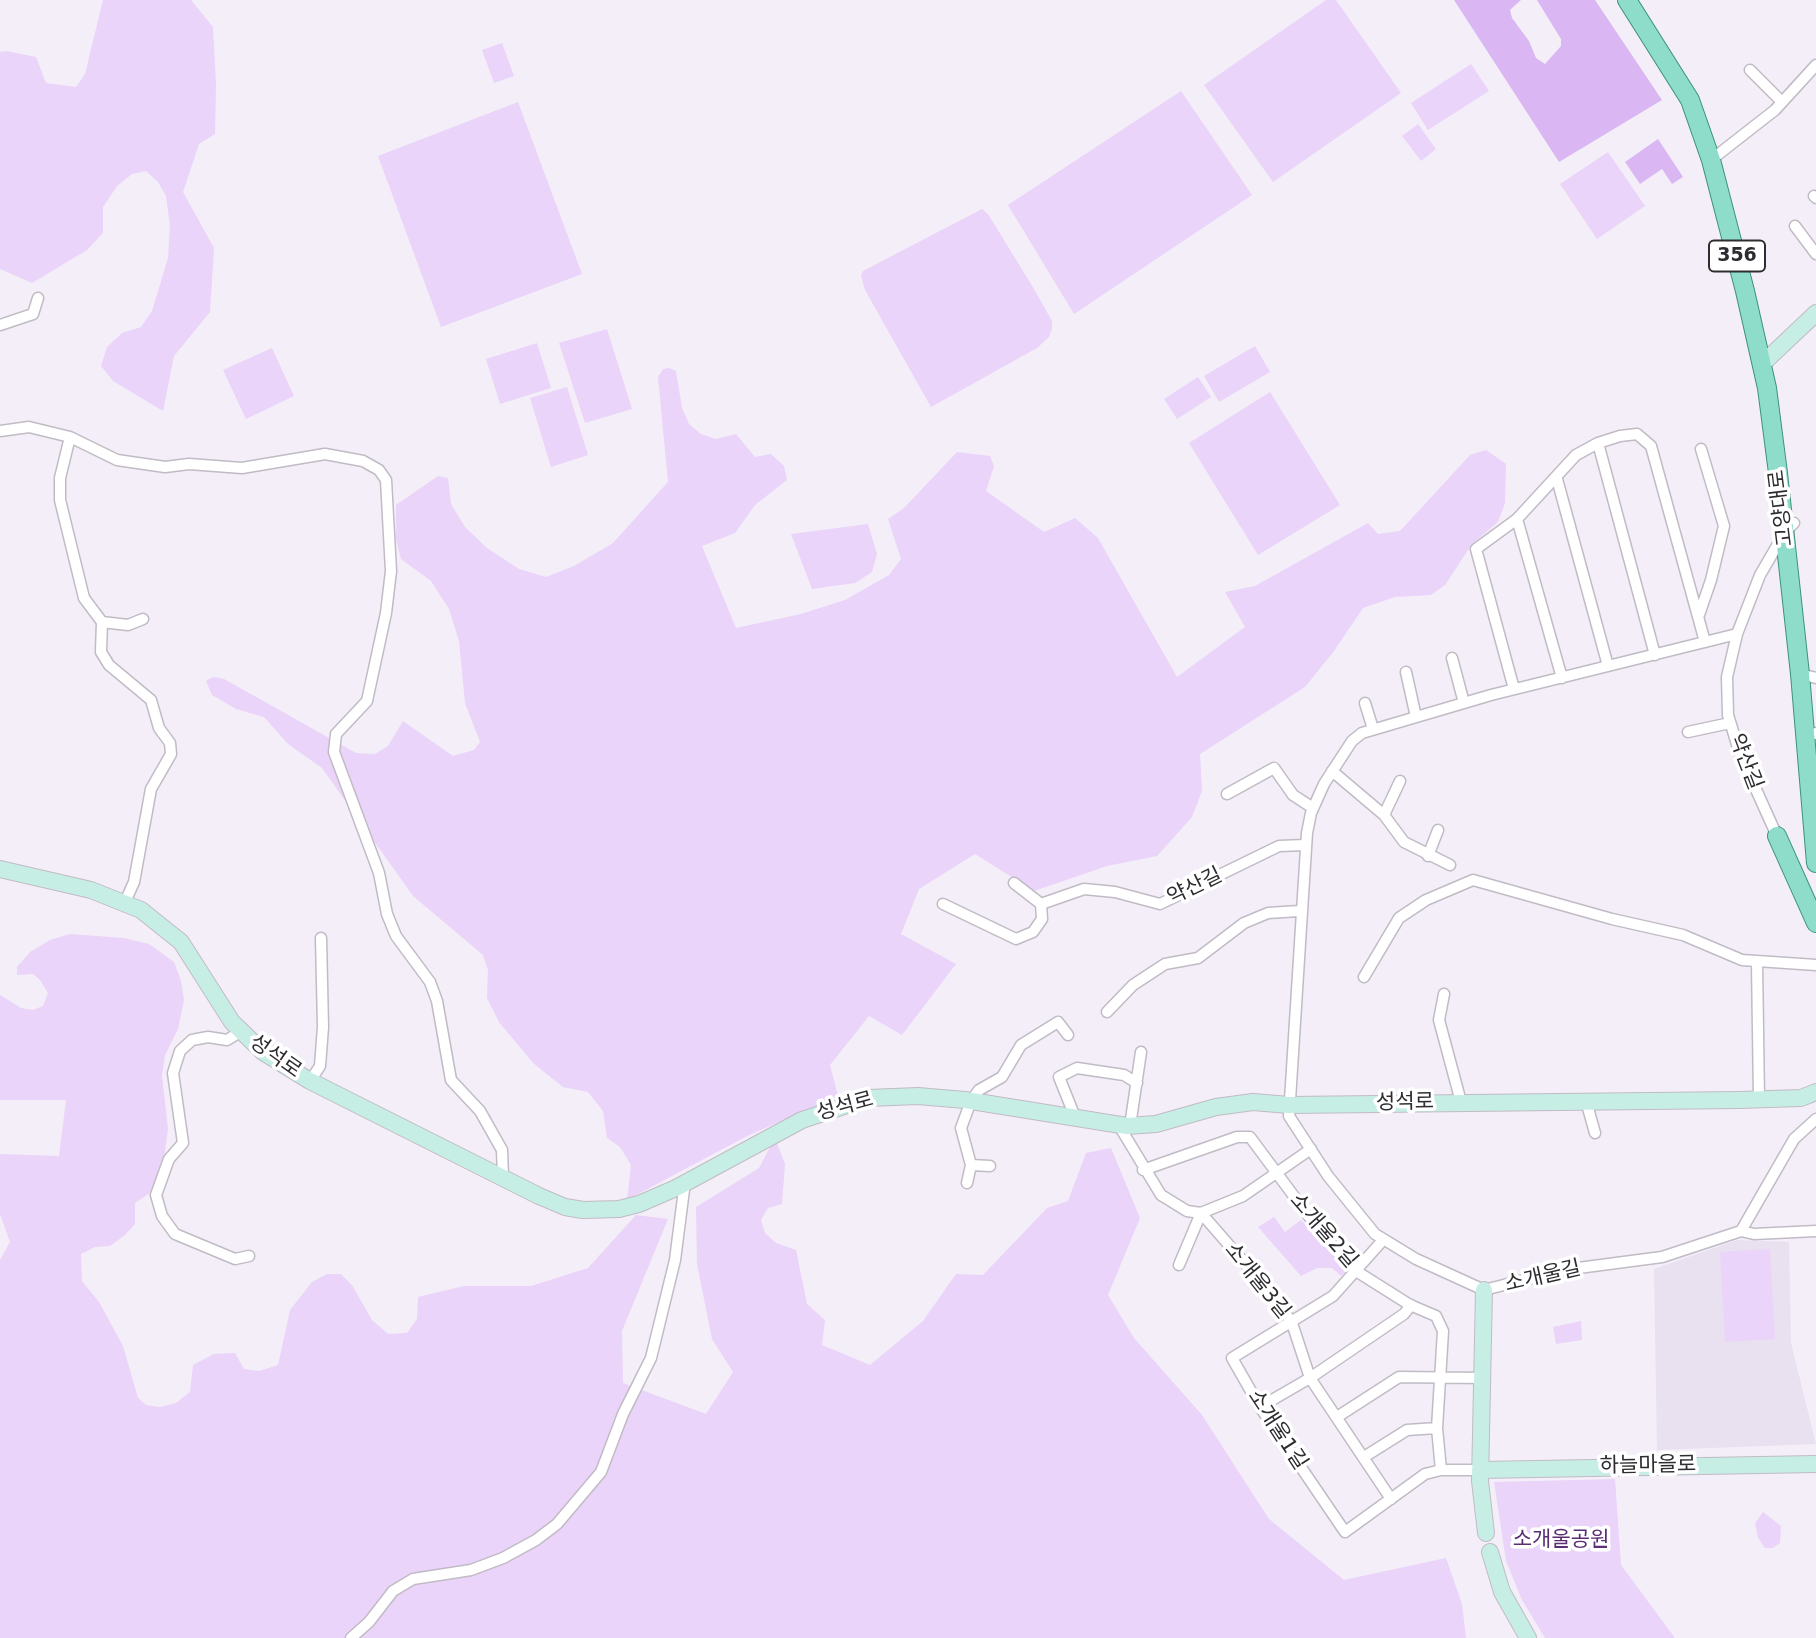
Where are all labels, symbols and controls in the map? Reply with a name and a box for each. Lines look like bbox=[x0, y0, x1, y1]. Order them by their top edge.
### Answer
road number: 356 bbox=[1709, 240, 1765, 272]
street label: 고양대로 bbox=[1765, 468, 1799, 548]
street label: 약산길 bbox=[1723, 730, 1767, 794]
street label: 약산길 bbox=[1163, 863, 1227, 911]
street label: 성석로 bbox=[244, 1030, 306, 1084]
street label: 성석로 bbox=[814, 1087, 876, 1127]
street label: 성석로 bbox=[1376, 1090, 1434, 1116]
street label: 소개울2길 bbox=[1284, 1189, 1362, 1273]
street label: 소개울3길 bbox=[1219, 1238, 1295, 1324]
street label: 소개울길 bbox=[1503, 1256, 1583, 1298]
street label: 소개울1길 bbox=[1242, 1385, 1312, 1475]
street label: 하늘마을로 bbox=[1599, 1453, 1697, 1479]
park label: 소개울공원 bbox=[1513, 1528, 1609, 1554]

